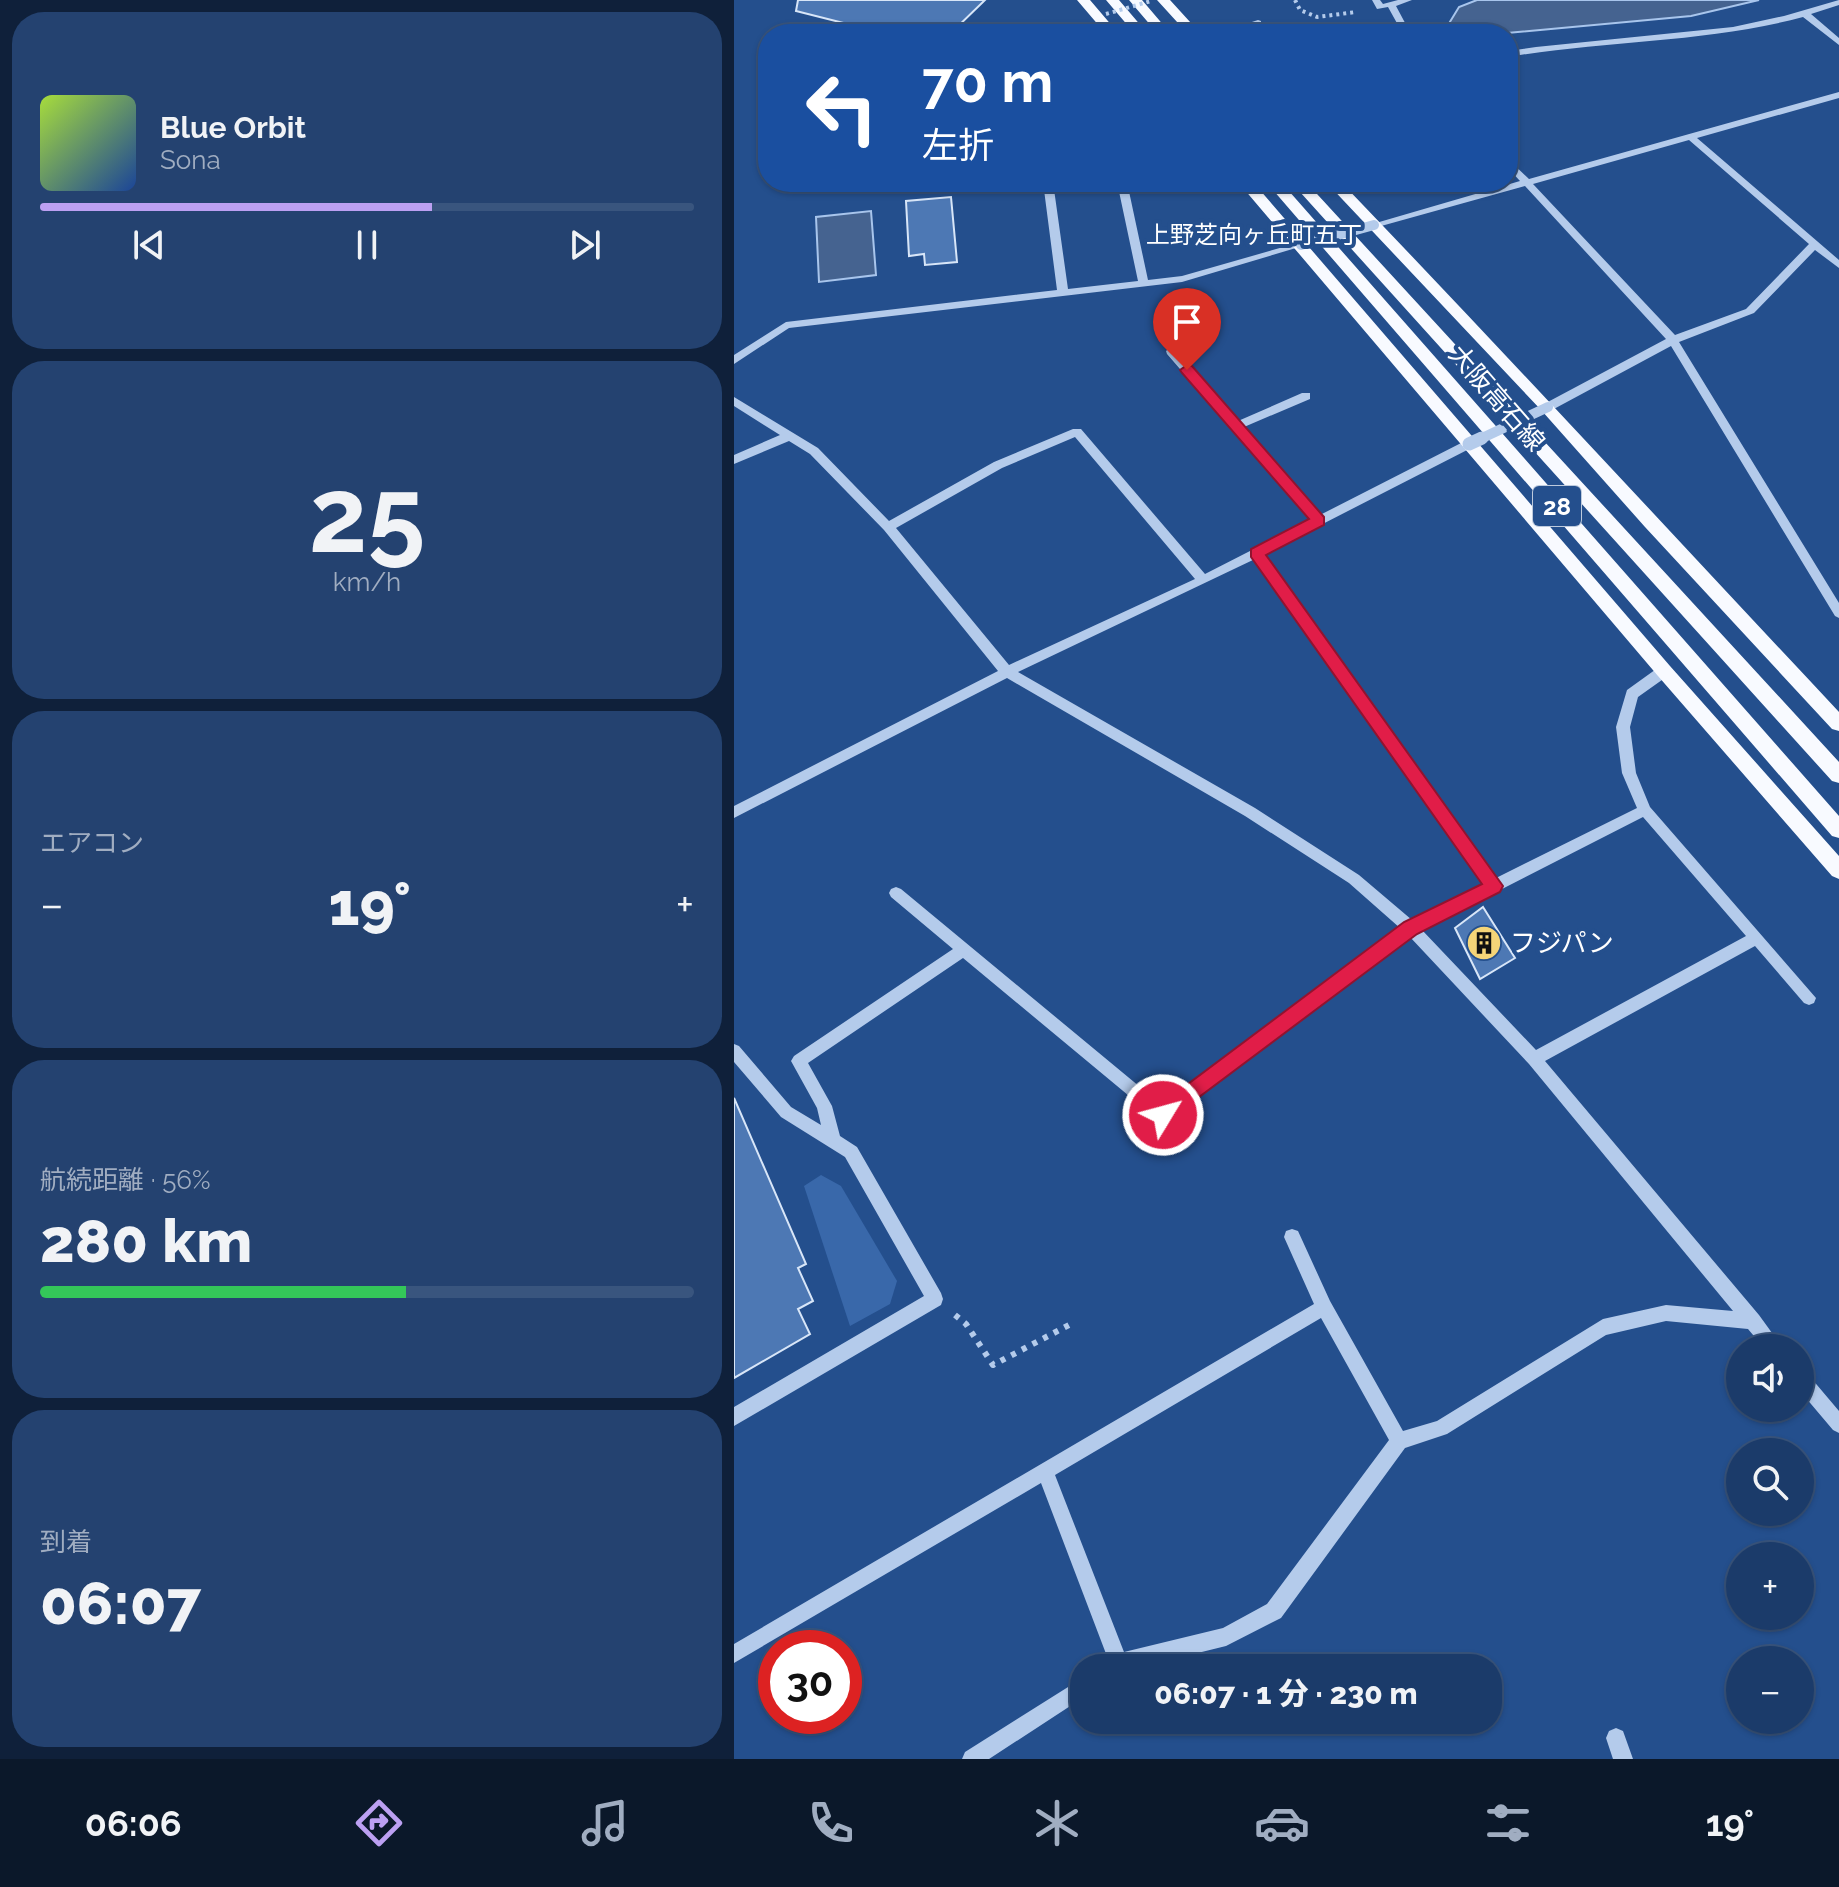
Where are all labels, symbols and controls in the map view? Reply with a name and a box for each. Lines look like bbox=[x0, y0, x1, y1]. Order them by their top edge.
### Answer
text: 70 m bbox=[922, 49, 1053, 115]
icon: left bbox=[790, 56, 894, 160]
text: Blue Orbit bbox=[160, 110, 306, 145]
text: 左折 bbox=[922, 124, 994, 166]
text: Sona bbox=[160, 145, 221, 175]
district label: 上野芝向ヶ丘町五丁 bbox=[1146, 220, 1362, 249]
icon: previous bbox=[127, 223, 171, 267]
icon: pause bbox=[345, 223, 389, 267]
icon: next bbox=[563, 223, 607, 267]
pin bbox=[1153, 288, 1221, 370]
icon: arrive bbox=[1165, 300, 1209, 344]
street label: 大阪高石線 bbox=[1443, 339, 1551, 457]
text: 25 bbox=[309, 454, 425, 576]
road number: 28 bbox=[1533, 486, 1581, 526]
text: km/h bbox=[333, 567, 401, 597]
text: エアコン bbox=[40, 828, 144, 858]
text: 19° bbox=[329, 869, 411, 939]
text: − bbox=[40, 879, 64, 930]
text: + bbox=[676, 879, 694, 930]
building icon: フジパン bbox=[1465, 924, 1503, 962]
place label: フジパン bbox=[1510, 928, 1614, 958]
position arrow bbox=[1121, 1073, 1205, 1157]
text: 航続距離 · 56% bbox=[40, 1165, 211, 1195]
text: 280 km bbox=[40, 1206, 252, 1276]
map controls bbox=[1726, 1334, 1814, 1734]
button: sound bbox=[1726, 1334, 1814, 1422]
button: search bbox=[1726, 1438, 1814, 1526]
text: 到着 bbox=[40, 1527, 92, 1557]
button: + bbox=[1726, 1542, 1814, 1630]
text: 06:07 bbox=[40, 1568, 201, 1638]
speed limit sign: 30 bbox=[758, 1630, 862, 1734]
button: − bbox=[1726, 1646, 1814, 1734]
text: 06:07 · 1 分 · 230 m bbox=[1154, 1676, 1418, 1711]
icon: directions bbox=[351, 1795, 407, 1851]
icon: music bbox=[577, 1795, 633, 1851]
icon: phone bbox=[803, 1795, 859, 1851]
icon: climate bbox=[1029, 1795, 1085, 1851]
icon: car bbox=[1254, 1795, 1310, 1851]
icon: filters bbox=[1480, 1795, 1536, 1851]
text: 06:06 bbox=[85, 1802, 182, 1844]
text: 19° bbox=[1706, 1802, 1754, 1844]

